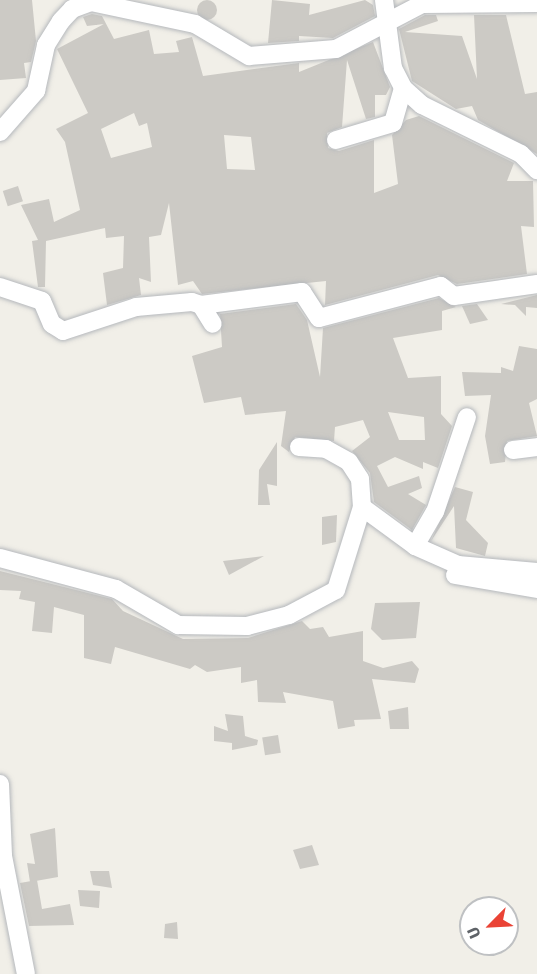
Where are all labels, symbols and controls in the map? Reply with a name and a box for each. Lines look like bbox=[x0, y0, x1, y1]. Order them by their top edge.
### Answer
north arrow bbox=[459, 896, 519, 956]
text: U bbox=[463, 924, 485, 941]

